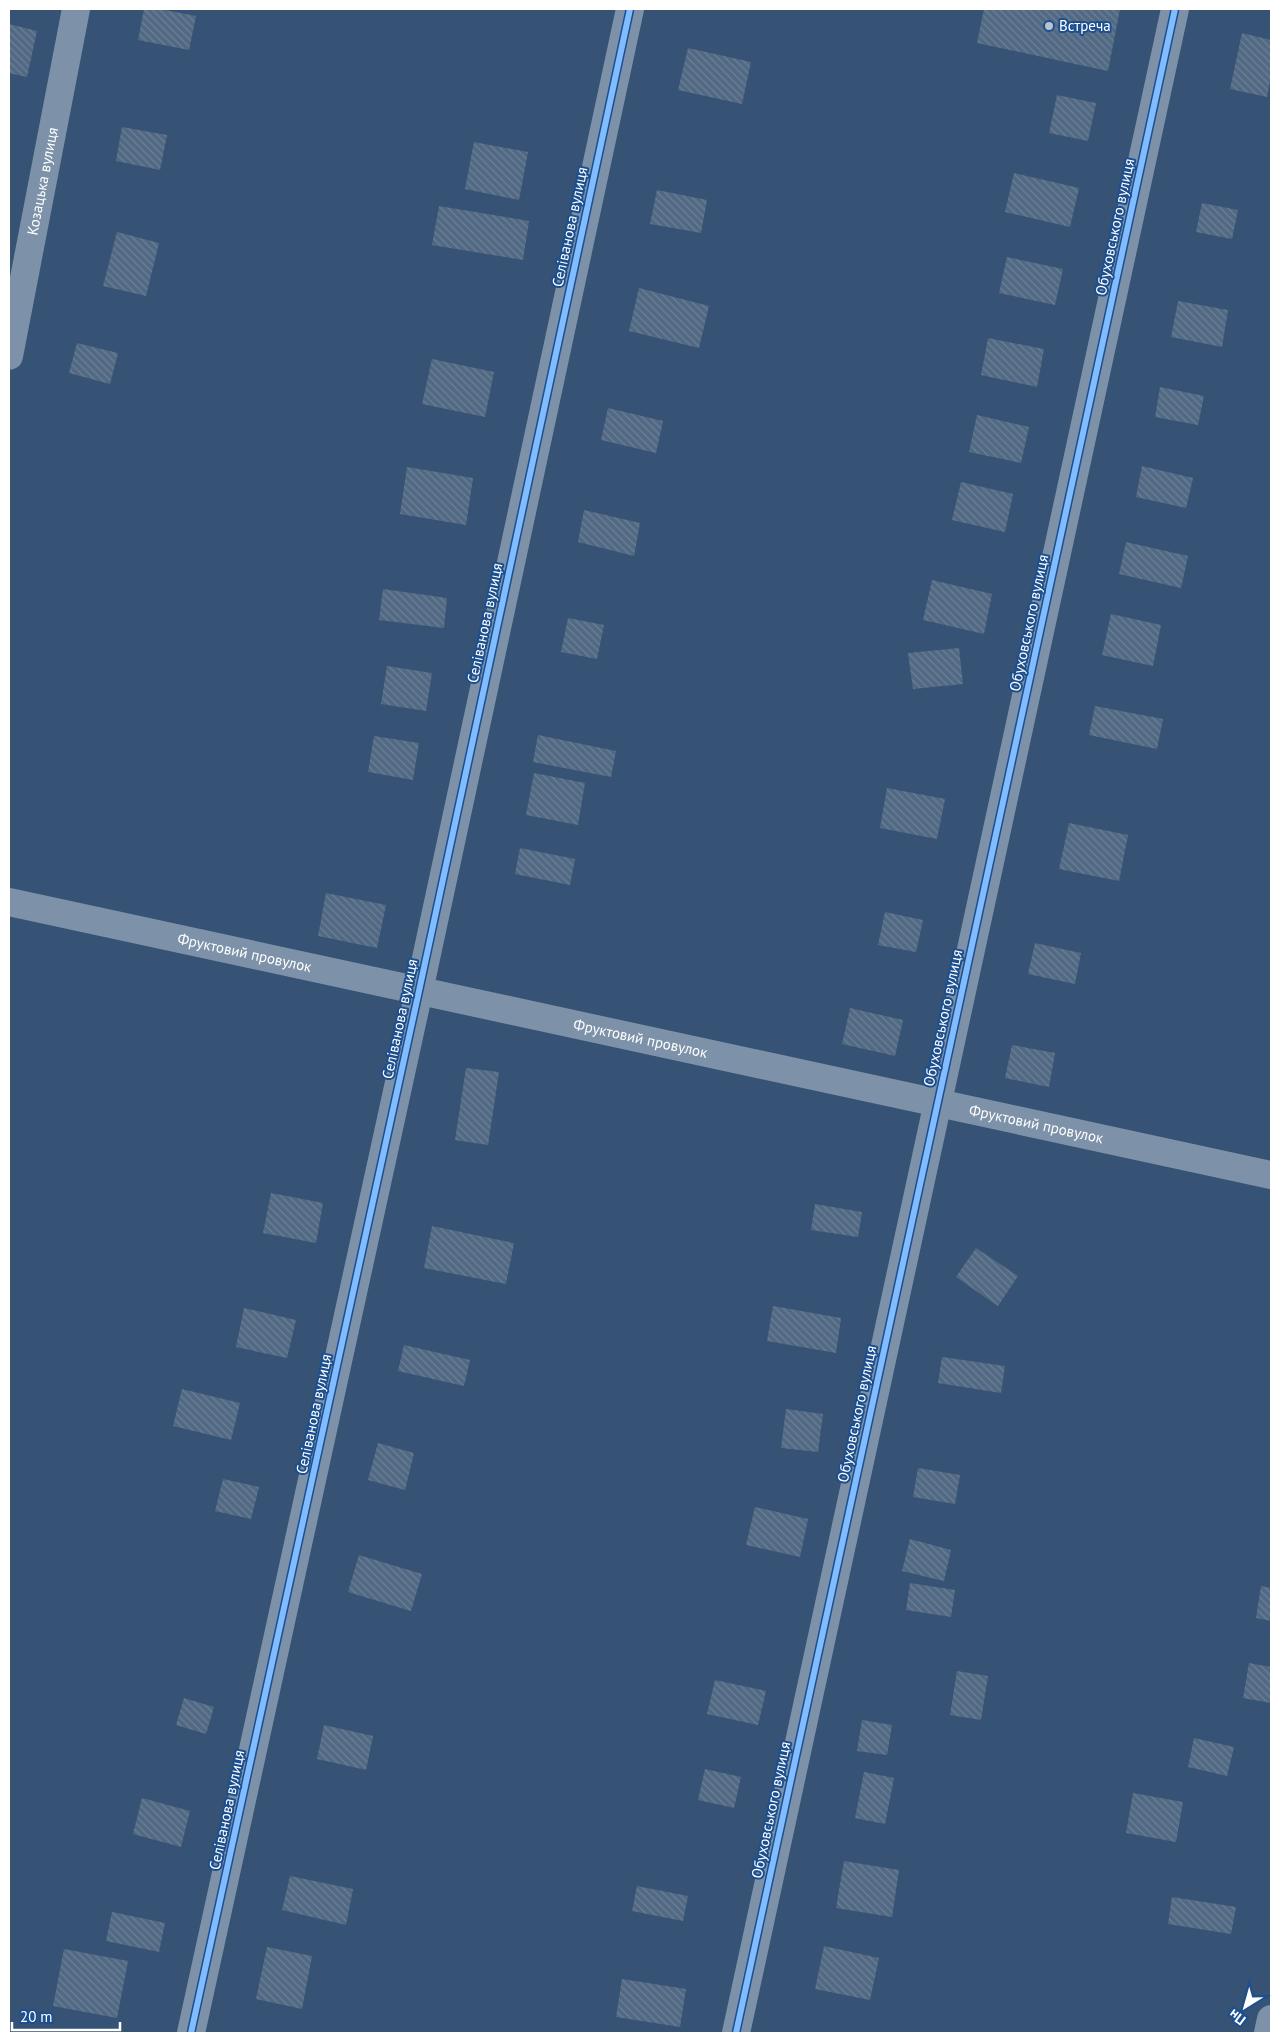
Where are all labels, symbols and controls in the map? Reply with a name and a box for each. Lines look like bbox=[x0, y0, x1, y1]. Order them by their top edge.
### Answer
place label: Встреча bbox=[1059, 16, 1111, 35]
marker: Встреча bbox=[1043, 20, 1055, 32]
street label: Козацька вулиця bbox=[23, 126, 62, 237]
street label: Обуховського вулиця bbox=[1091, 157, 1138, 297]
street label: Селіванова вулиця bbox=[548, 165, 592, 289]
street label: Обуховського вулиця bbox=[1005, 553, 1052, 693]
street label: Селіванова вулиця bbox=[463, 561, 507, 685]
street label: Фруктовий провулок bbox=[176, 929, 314, 976]
street label: Обуховського вулиця bbox=[919, 948, 966, 1088]
street label: Селіванова вулиця bbox=[378, 957, 422, 1081]
street label: Фруктовий провулок bbox=[572, 1014, 710, 1062]
street label: Фруктовий провулок bbox=[967, 1100, 1106, 1148]
street label: Обуховського вулиця bbox=[833, 1344, 880, 1484]
street label: Селіванова вулиця bbox=[292, 1352, 336, 1476]
street label: Обуховського вулиця bbox=[747, 1740, 794, 1880]
street label: Селіванова вулиця bbox=[205, 1748, 249, 1872]
north arrow bbox=[1220, 1982, 1270, 2032]
scale bar bbox=[12, 2000, 120, 2032]
text: Пн bbox=[1225, 2005, 1249, 2030]
text: 20 m bbox=[20, 2007, 53, 2026]

